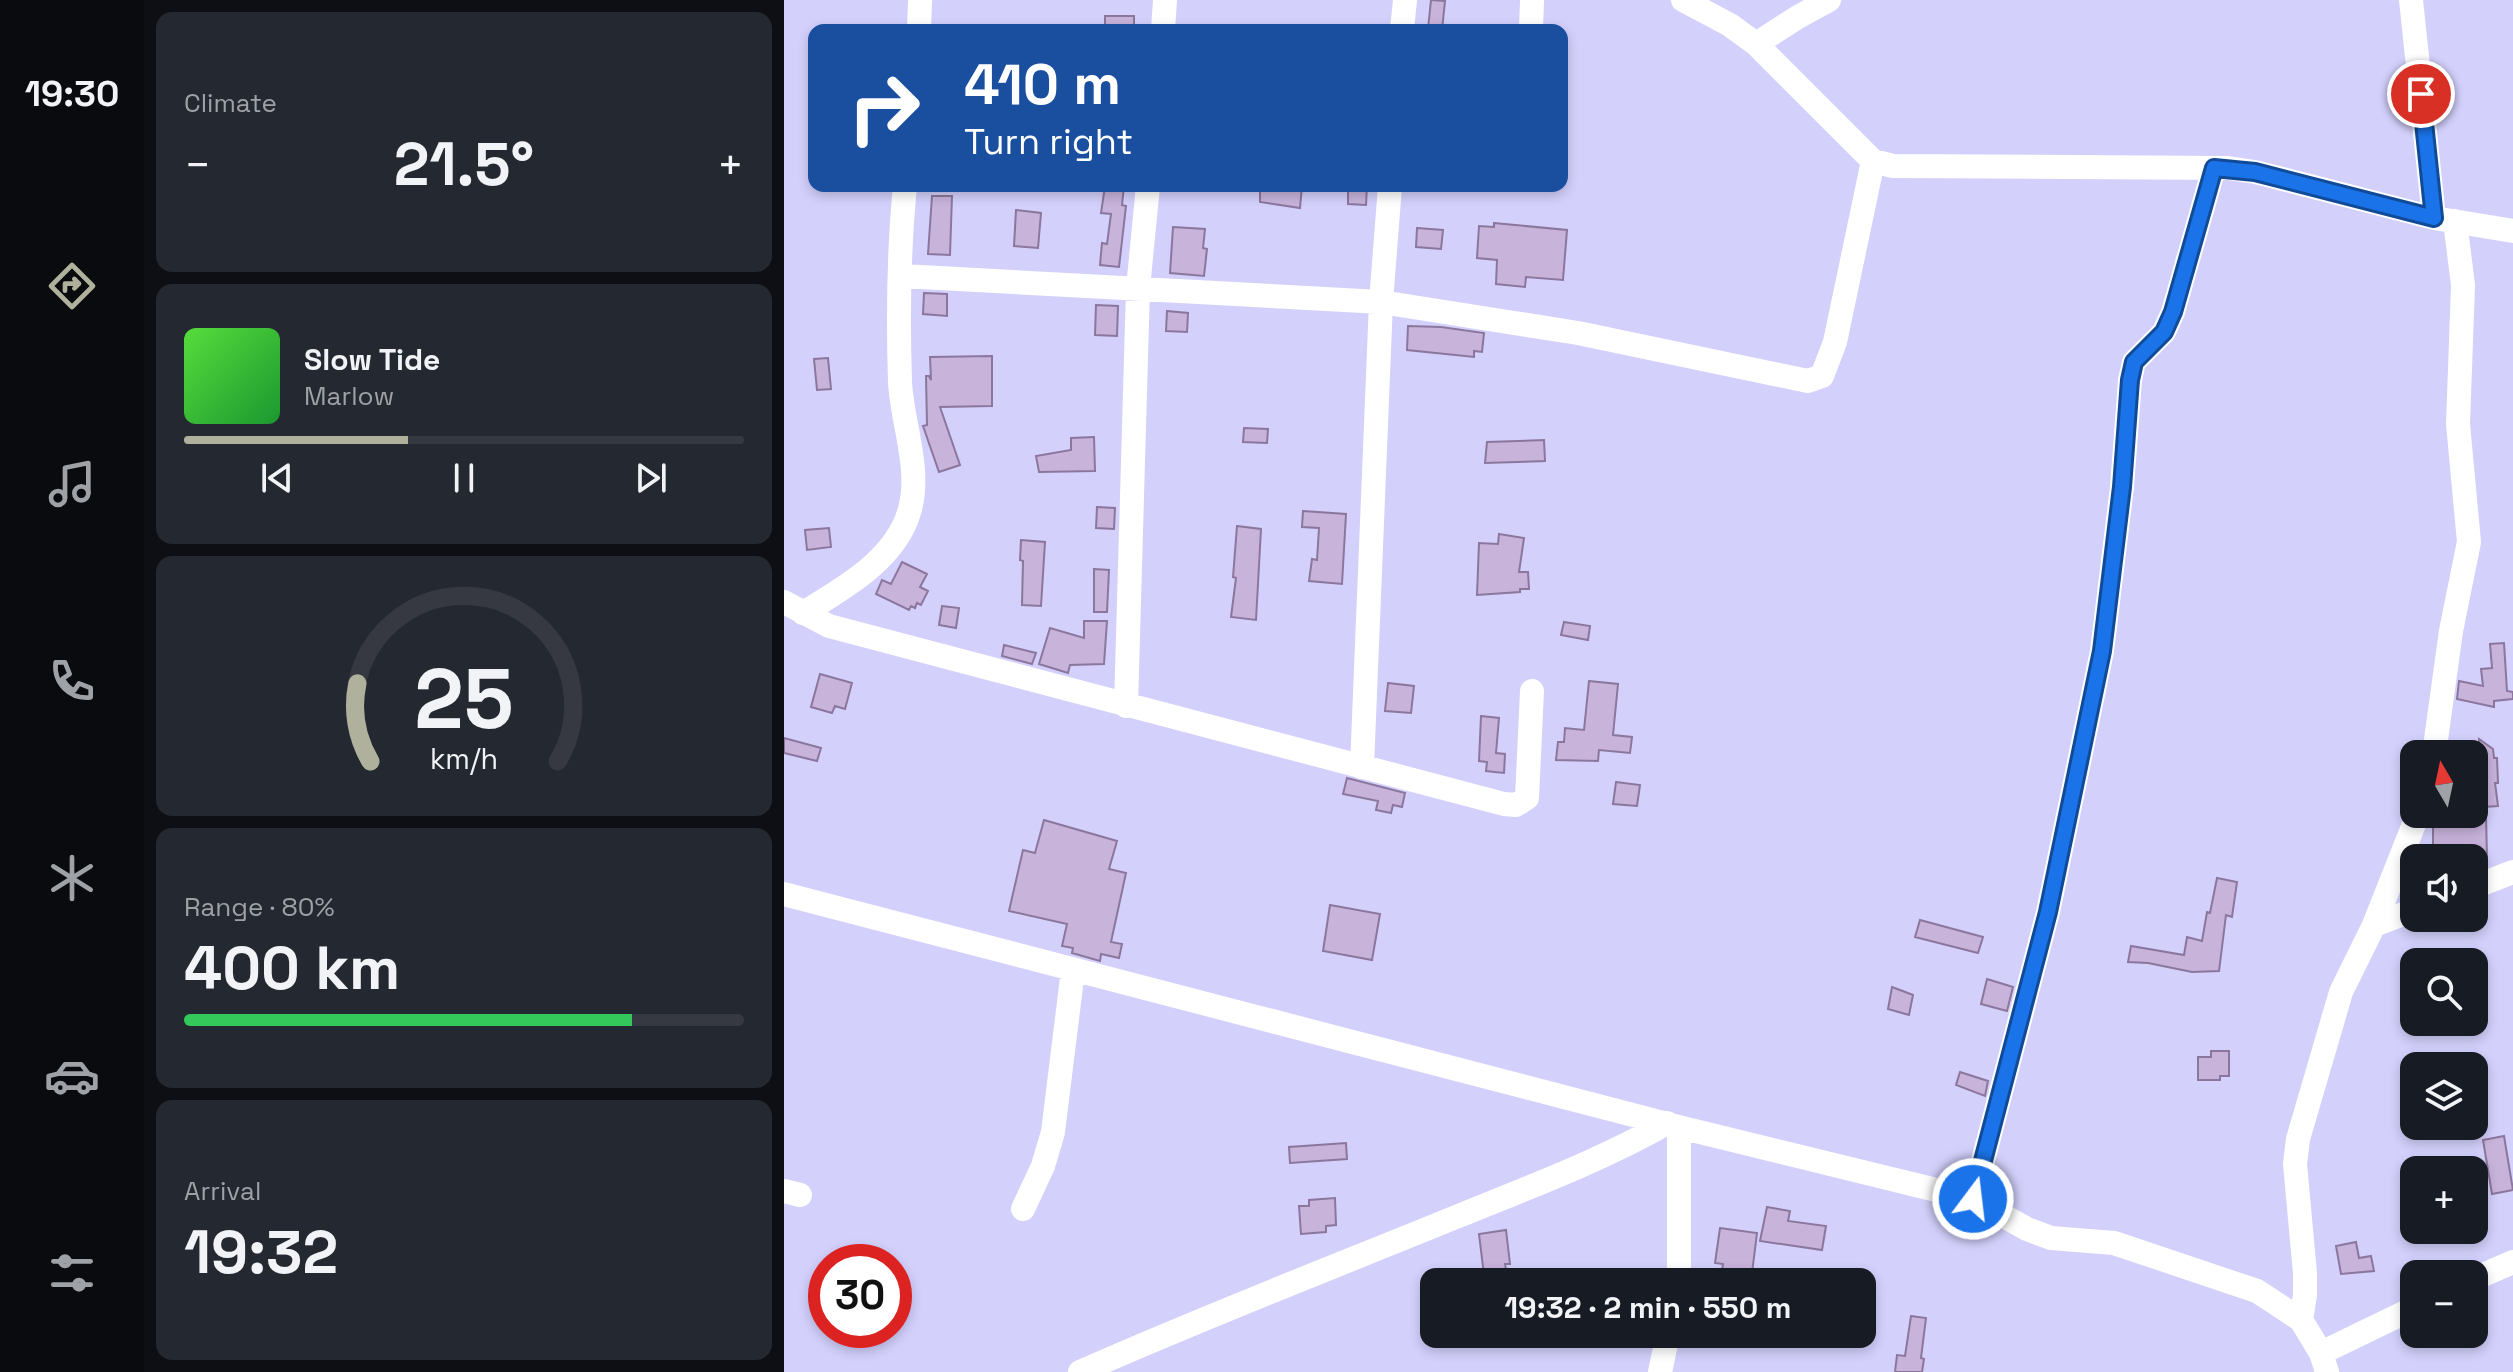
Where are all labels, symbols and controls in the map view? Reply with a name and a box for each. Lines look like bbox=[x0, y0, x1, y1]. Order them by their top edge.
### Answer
text: 410 m bbox=[964, 49, 1121, 120]
icon: right bbox=[832, 56, 936, 160]
pin bbox=[2387, 60, 2455, 128]
text: 19:30 bbox=[25, 71, 119, 117]
icon: arrive bbox=[2399, 72, 2443, 116]
text: Climate bbox=[184, 86, 277, 120]
text: Turn right bbox=[964, 119, 1133, 165]
text: 21.5° bbox=[394, 126, 534, 203]
text: − bbox=[184, 137, 211, 193]
text: + bbox=[717, 137, 744, 193]
icon: directions bbox=[44, 258, 100, 314]
text: Slow Tide bbox=[304, 340, 440, 379]
text: Marlow bbox=[304, 379, 394, 413]
icon: music bbox=[44, 456, 100, 512]
icon: previous bbox=[255, 456, 299, 500]
icon: pause bbox=[442, 456, 486, 500]
icon: next bbox=[629, 456, 673, 500]
text: 25 bbox=[414, 646, 514, 752]
icon: phone bbox=[44, 653, 100, 709]
north arrow bbox=[2400, 740, 2488, 828]
map controls bbox=[2400, 740, 2488, 1348]
text: km/h bbox=[430, 741, 498, 777]
button: sound bbox=[2400, 844, 2488, 932]
icon: climate bbox=[44, 850, 100, 906]
text: Range · 80% bbox=[184, 890, 335, 924]
text: 400 km bbox=[184, 930, 400, 1007]
button: search bbox=[2400, 948, 2488, 1036]
icon: car bbox=[44, 1048, 100, 1104]
button: layers bbox=[2400, 1052, 2488, 1140]
button: + bbox=[2400, 1156, 2488, 1244]
position arrow bbox=[1931, 1157, 2015, 1241]
text: Arrival bbox=[184, 1174, 261, 1208]
text: 19:32 bbox=[184, 1214, 338, 1291]
speed limit sign: 30 bbox=[808, 1244, 912, 1348]
icon: filters bbox=[44, 1245, 100, 1301]
button: − bbox=[2400, 1260, 2488, 1348]
text: 19:32 · 2 min · 550 m bbox=[1505, 1288, 1791, 1327]

